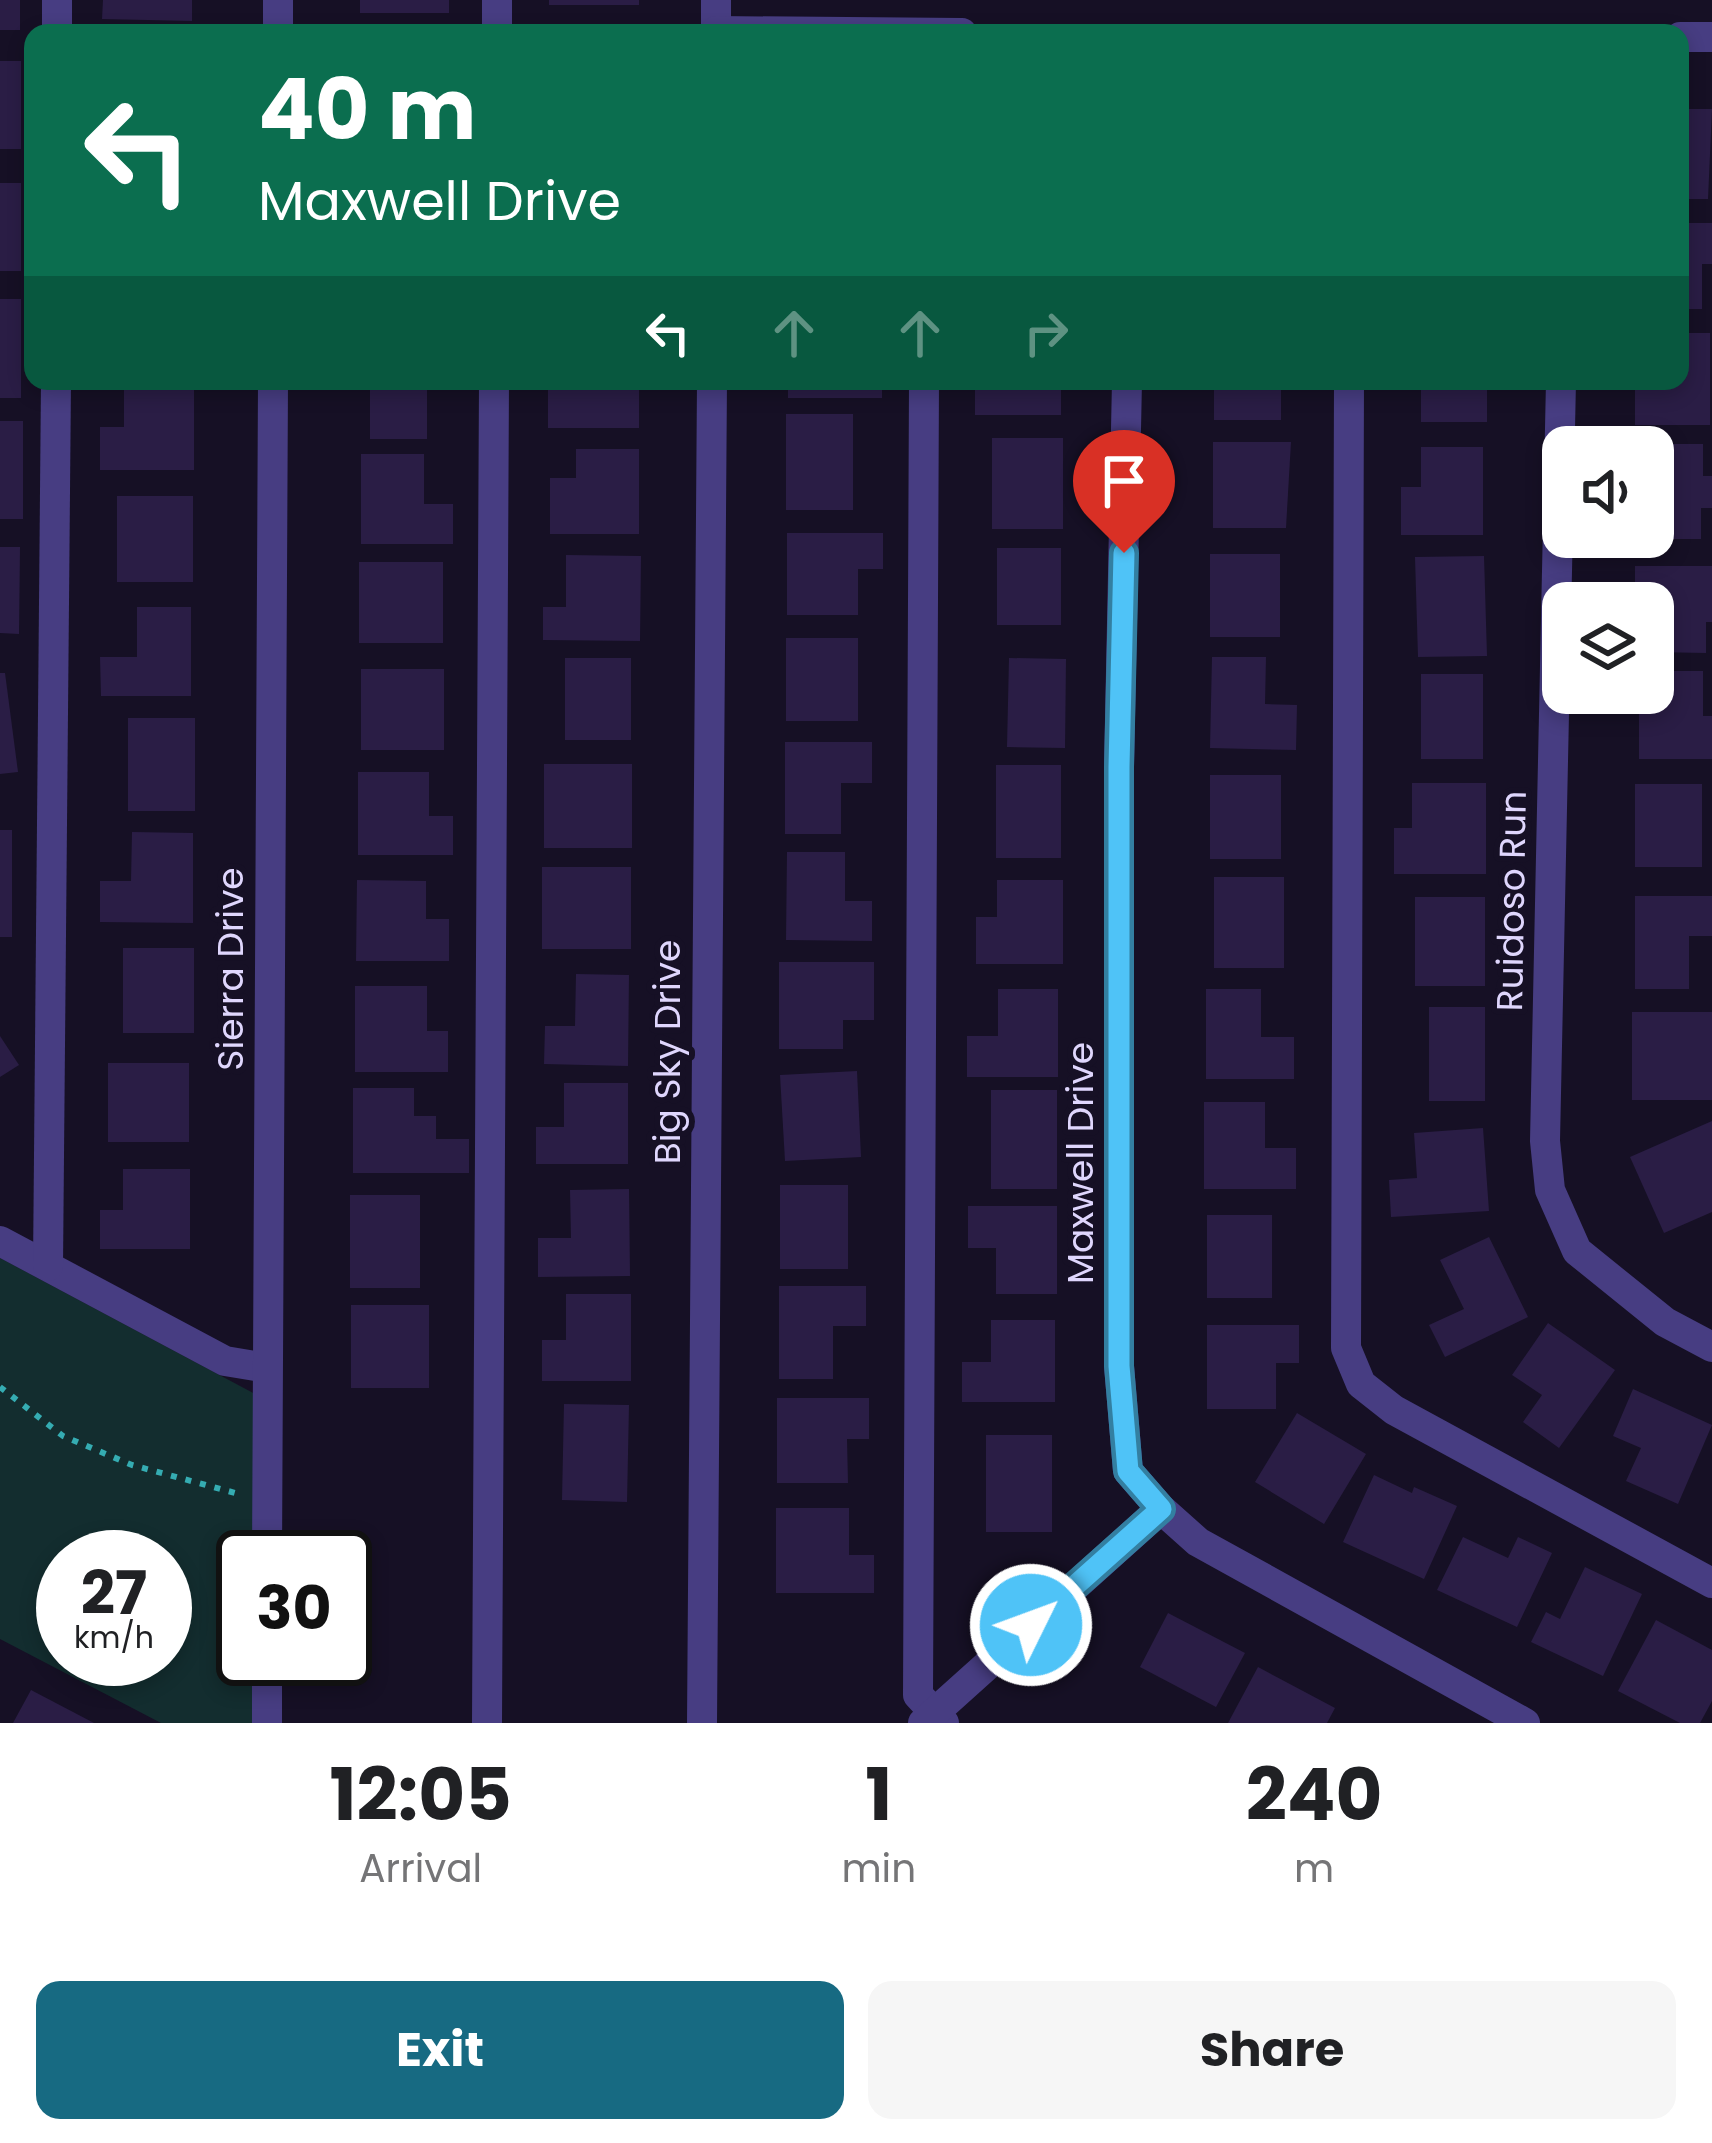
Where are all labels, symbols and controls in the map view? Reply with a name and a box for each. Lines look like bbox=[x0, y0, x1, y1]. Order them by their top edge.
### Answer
text: 40 m bbox=[258, 51, 476, 168]
icon: left bbox=[60, 72, 216, 228]
text: Maxwell Drive bbox=[258, 163, 621, 239]
icon: left bbox=[635, 300, 701, 366]
icon: ahead bbox=[761, 300, 827, 366]
icon: ahead bbox=[887, 300, 953, 366]
icon: right bbox=[1013, 300, 1079, 366]
map controls bbox=[1542, 426, 1674, 714]
button: sound bbox=[1542, 426, 1674, 558]
pin bbox=[1073, 430, 1175, 553]
icon: arrive bbox=[1091, 448, 1157, 514]
button: layers bbox=[1542, 582, 1674, 714]
street label: Ruidoso Run bbox=[1484, 790, 1539, 1012]
street label: Sierra Drive bbox=[205, 867, 256, 1071]
street label: Big Sky Drive bbox=[642, 940, 693, 1164]
street label: Maxwell Drive bbox=[1055, 1042, 1106, 1284]
speed limit sign: 30 bbox=[216, 1530, 372, 1686]
text: 27 bbox=[81, 1551, 147, 1635]
position arrow bbox=[968, 1562, 1094, 1688]
text: km/h bbox=[74, 1616, 154, 1659]
text: 12:05 bbox=[330, 1744, 512, 1845]
text: 1 bbox=[865, 1744, 892, 1845]
text: 240 bbox=[1246, 1744, 1382, 1845]
text: Arrival bbox=[359, 1841, 482, 1896]
text: min bbox=[841, 1841, 916, 1896]
text: m bbox=[1294, 1841, 1334, 1896]
button: Exit bbox=[36, 1981, 844, 2119]
button: Share bbox=[868, 1981, 1676, 2119]

